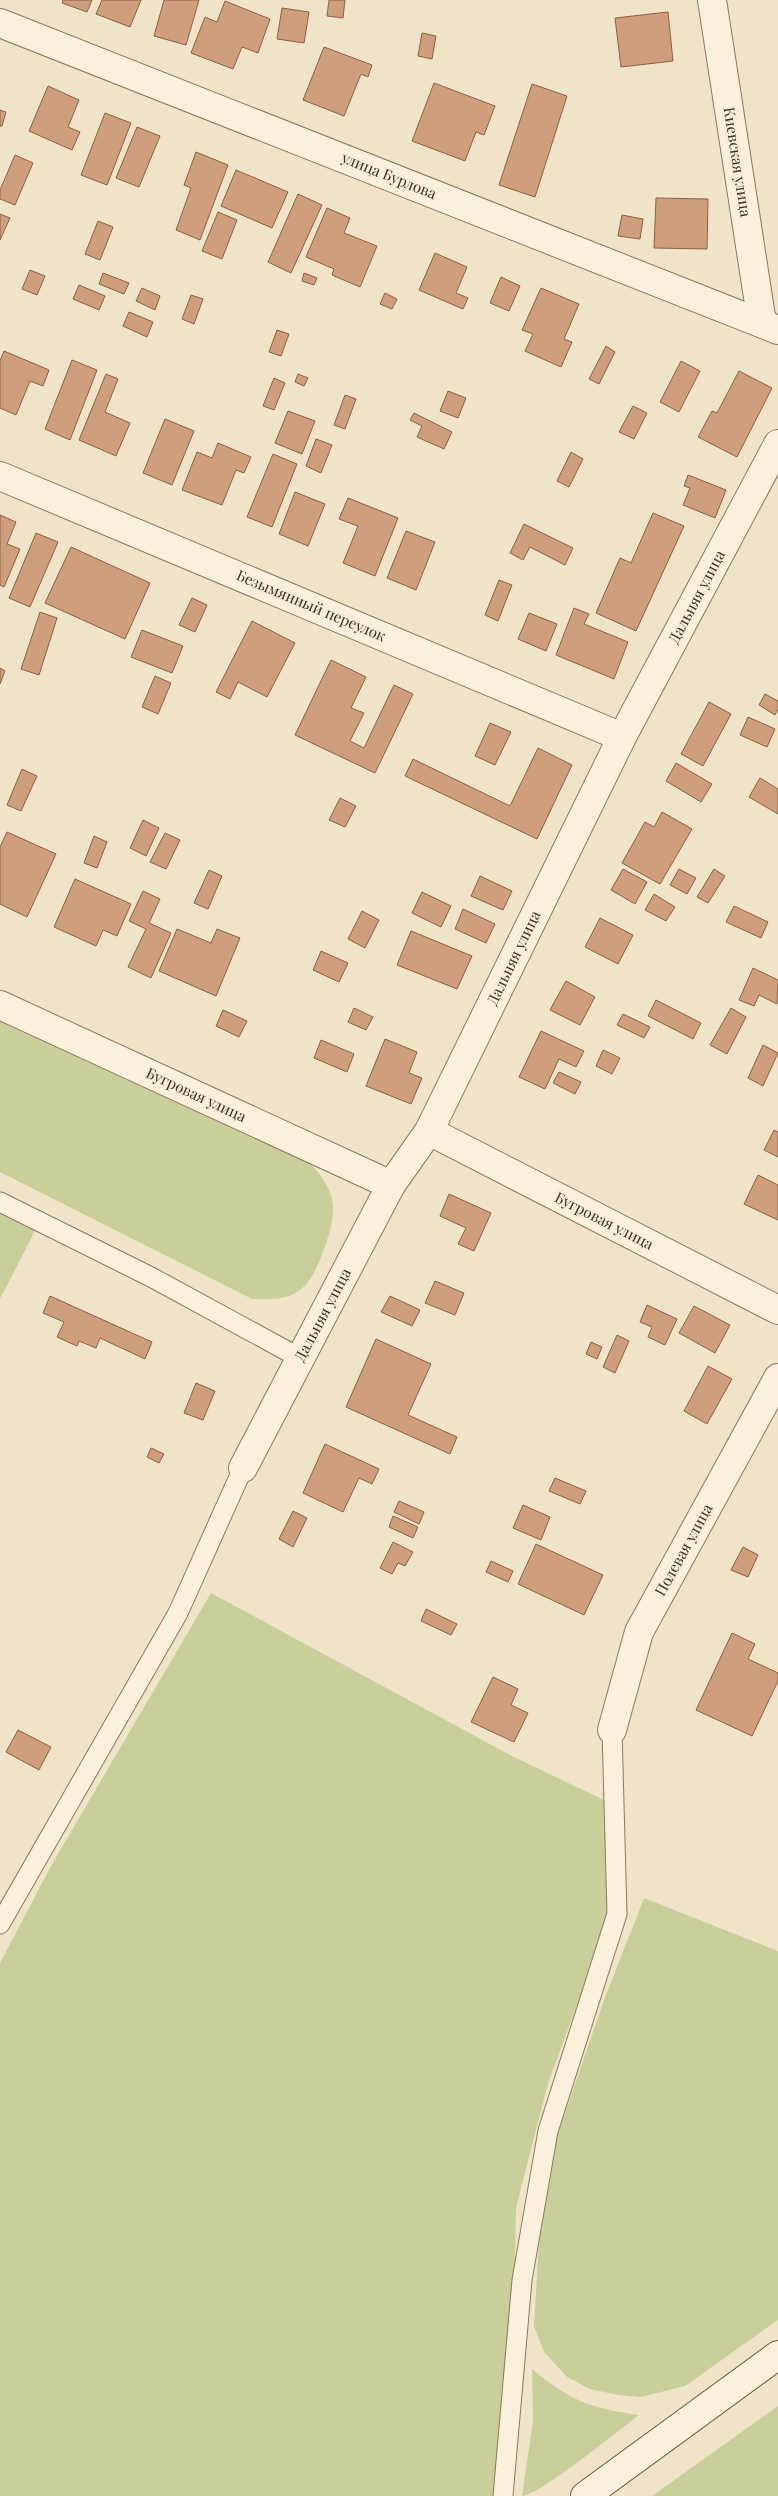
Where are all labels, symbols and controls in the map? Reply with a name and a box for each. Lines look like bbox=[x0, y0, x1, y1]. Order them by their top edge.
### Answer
street label: Киевская улица bbox=[719, 105, 757, 219]
street label: улица Бурлова bbox=[338, 147, 440, 203]
street label: Дальняя улица bbox=[663, 546, 729, 647]
street label: Безымянный переулок bbox=[234, 565, 390, 646]
street label: Дальняя улица bbox=[482, 907, 545, 1008]
street label: Бугровая улица bbox=[143, 1062, 250, 1126]
street label: Бугровая улица bbox=[552, 1187, 658, 1254]
street label: Дальняя улица bbox=[289, 1264, 355, 1365]
street label: Полевая улица bbox=[650, 1499, 717, 1599]

